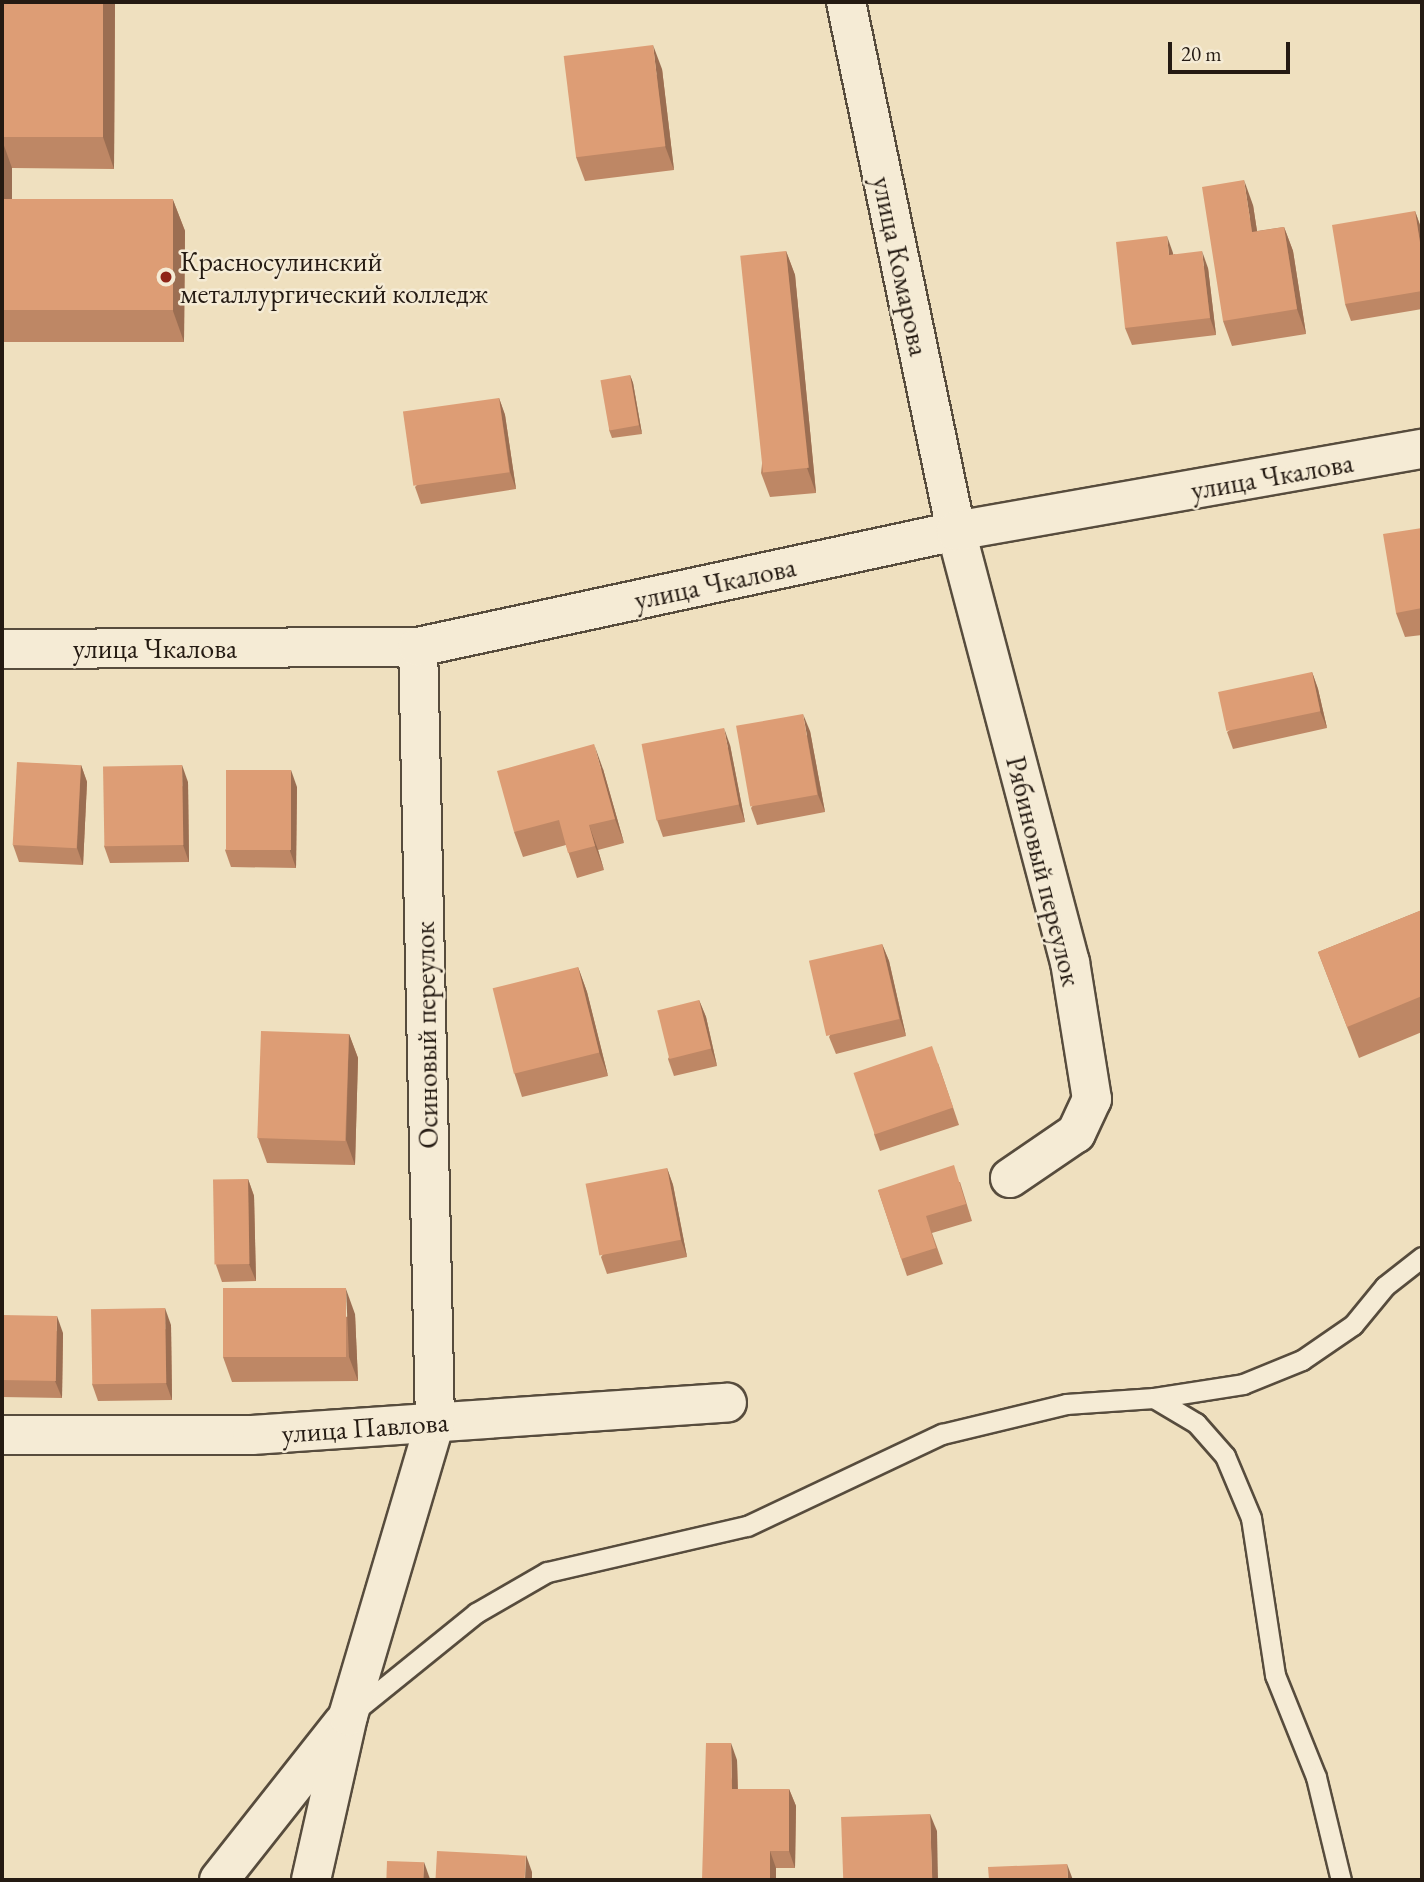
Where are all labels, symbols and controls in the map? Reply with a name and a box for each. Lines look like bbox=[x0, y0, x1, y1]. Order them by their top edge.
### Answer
scale bar bbox=[1172, 28, 1294, 72]
text: 20 m bbox=[1181, 40, 1222, 67]
street label: улица Комарова bbox=[866, 173, 936, 359]
place label: Красносулинский металлургический колледж bbox=[180, 244, 488, 310]
marker: Красносулинский металлургический колледж bbox=[158, 269, 174, 285]
street label: улица Чкалова bbox=[1188, 445, 1356, 507]
street label: улица Чкалова bbox=[631, 549, 799, 617]
street label: улица Чкалова bbox=[73, 631, 237, 665]
street label: Рябиновый переулок bbox=[999, 753, 1089, 989]
street label: Осиновый переулок bbox=[407, 921, 445, 1149]
street label: улица Павлова bbox=[280, 1404, 450, 1450]

